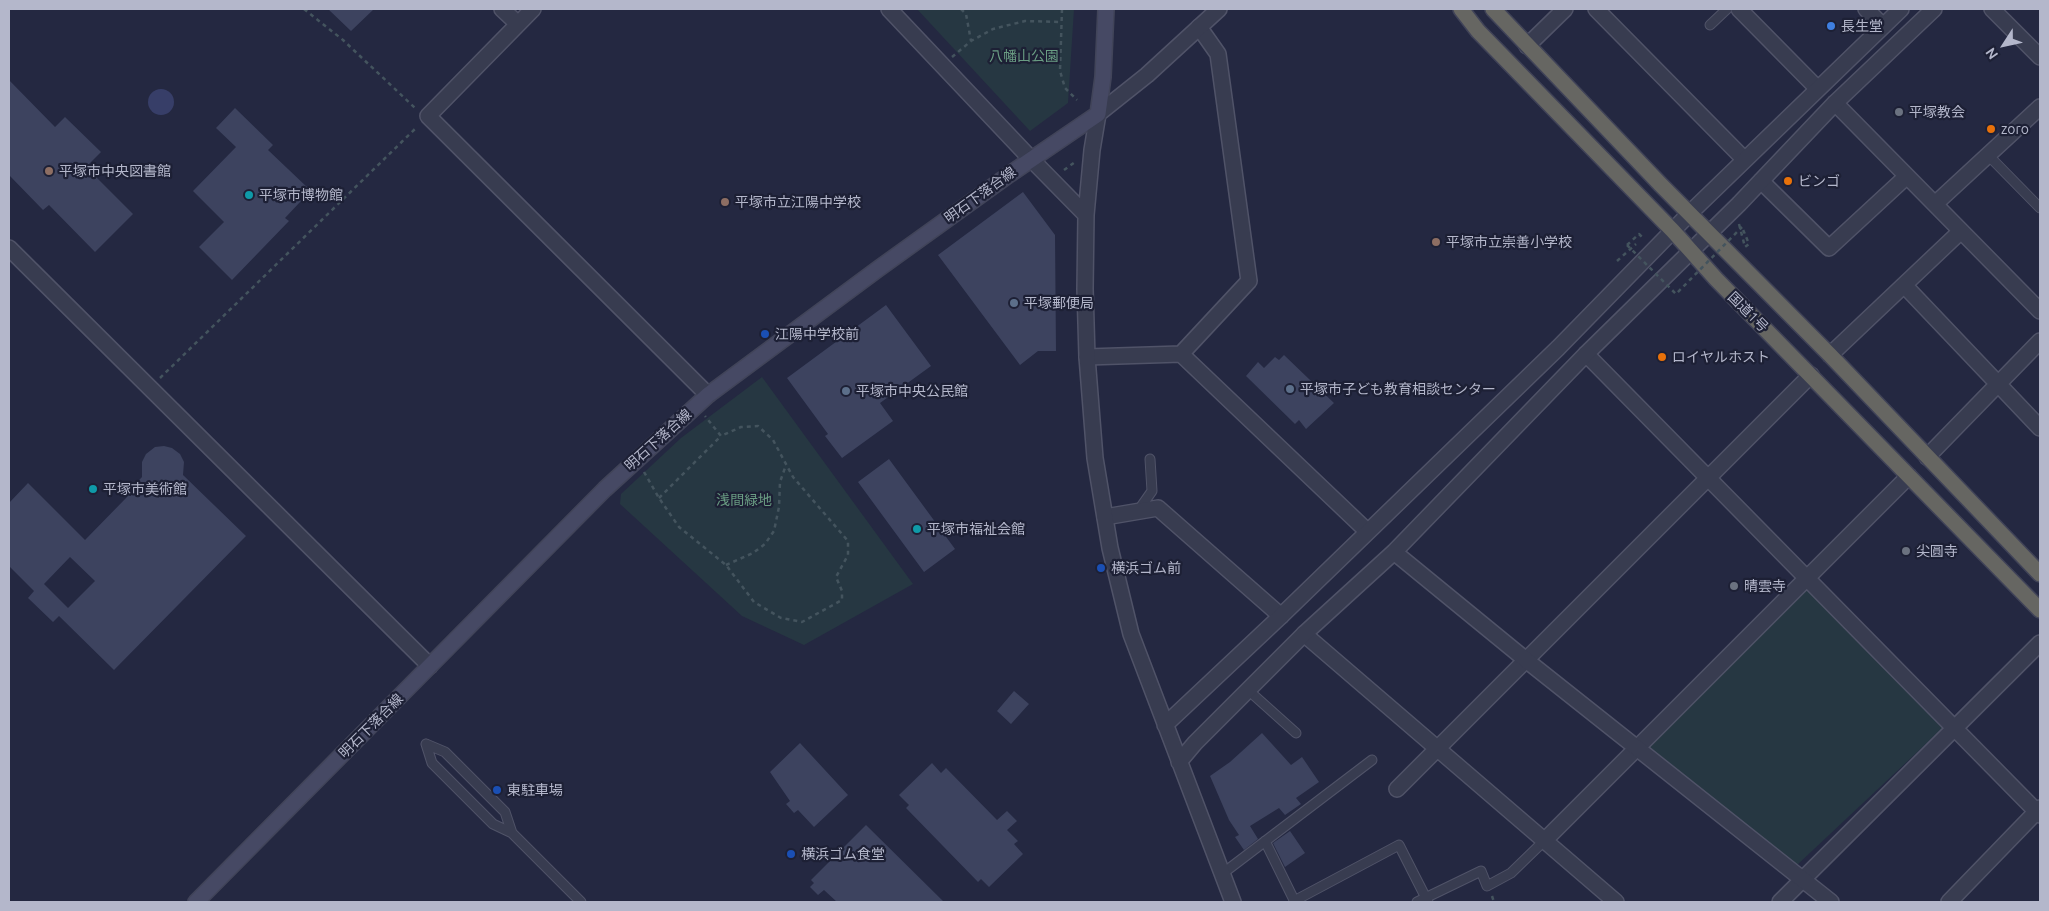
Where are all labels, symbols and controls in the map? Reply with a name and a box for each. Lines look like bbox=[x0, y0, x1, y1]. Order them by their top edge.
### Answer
place label: 長生堂 bbox=[1841, 18, 1883, 34]
marker: 長生堂 bbox=[1825, 20, 1837, 32]
north arrow bbox=[1979, 20, 2029, 70]
text: N bbox=[1982, 45, 2001, 62]
park label: 八幡山公園 bbox=[989, 48, 1059, 64]
place label: 平塚教会 bbox=[1909, 104, 1965, 120]
marker: 平塚教会 bbox=[1893, 106, 1905, 118]
place label: zoro bbox=[2001, 121, 2029, 137]
marker: zoro bbox=[1985, 123, 1997, 135]
place label: 平塚市中央図書館 bbox=[59, 163, 171, 179]
street label: 明石下落合線 bbox=[941, 164, 1019, 226]
marker: 平塚市中央図書館 bbox=[43, 165, 55, 177]
place label: ビンゴ bbox=[1798, 173, 1840, 189]
marker: ビンゴ bbox=[1782, 175, 1794, 187]
place label: 平塚市博物館 bbox=[259, 187, 343, 203]
marker: 平塚市博物館 bbox=[243, 189, 255, 201]
place label: 平塚市立江陽中学校 bbox=[735, 194, 861, 210]
marker: 平塚市立江陽中学校 bbox=[719, 196, 731, 208]
place label: 平塚市立崇善小学校 bbox=[1446, 234, 1572, 250]
marker: 平塚市立崇善小学校 bbox=[1430, 236, 1442, 248]
street label: 国道1号 bbox=[1724, 288, 1772, 336]
place label: 平塚郵便局 bbox=[1024, 295, 1094, 311]
marker: 平塚郵便局 bbox=[1008, 297, 1020, 309]
place label: 江陽中学校前 bbox=[775, 326, 859, 342]
marker: 江陽中学校前 bbox=[759, 328, 771, 340]
place label: ロイヤルホスト bbox=[1672, 349, 1770, 365]
marker: ロイヤルホスト bbox=[1656, 351, 1668, 363]
place label: 平塚市子ども教育相談センター bbox=[1300, 381, 1496, 397]
place label: 平塚市中央公民館 bbox=[856, 383, 968, 399]
marker: 平塚市子ども教育相談センター bbox=[1284, 383, 1296, 395]
marker: 平塚市中央公民館 bbox=[840, 385, 852, 397]
street label: 明石下落合線 bbox=[621, 406, 695, 474]
place label: 平塚市美術館 bbox=[103, 481, 187, 497]
marker: 平塚市美術館 bbox=[87, 483, 99, 495]
park label: 浅間緑地 bbox=[716, 492, 772, 508]
place label: 平塚市福祉会館 bbox=[927, 521, 1025, 537]
marker: 平塚市福祉会館 bbox=[911, 523, 923, 535]
place label: 尖圓寺 bbox=[1916, 543, 1958, 559]
marker: 尖圓寺 bbox=[1900, 545, 1912, 557]
place label: 横浜ゴム前 bbox=[1111, 560, 1181, 576]
marker: 横浜ゴム前 bbox=[1095, 562, 1107, 574]
place label: 晴雲寺 bbox=[1744, 578, 1786, 594]
marker: 晴雲寺 bbox=[1728, 580, 1740, 592]
street label: 明石下落合線 bbox=[335, 690, 407, 762]
place label: 東駐車場 bbox=[507, 782, 563, 798]
marker: 東駐車場 bbox=[491, 784, 503, 796]
place label: 横浜ゴム食堂 bbox=[801, 846, 885, 862]
marker: 横浜ゴム食堂 bbox=[785, 848, 797, 860]

